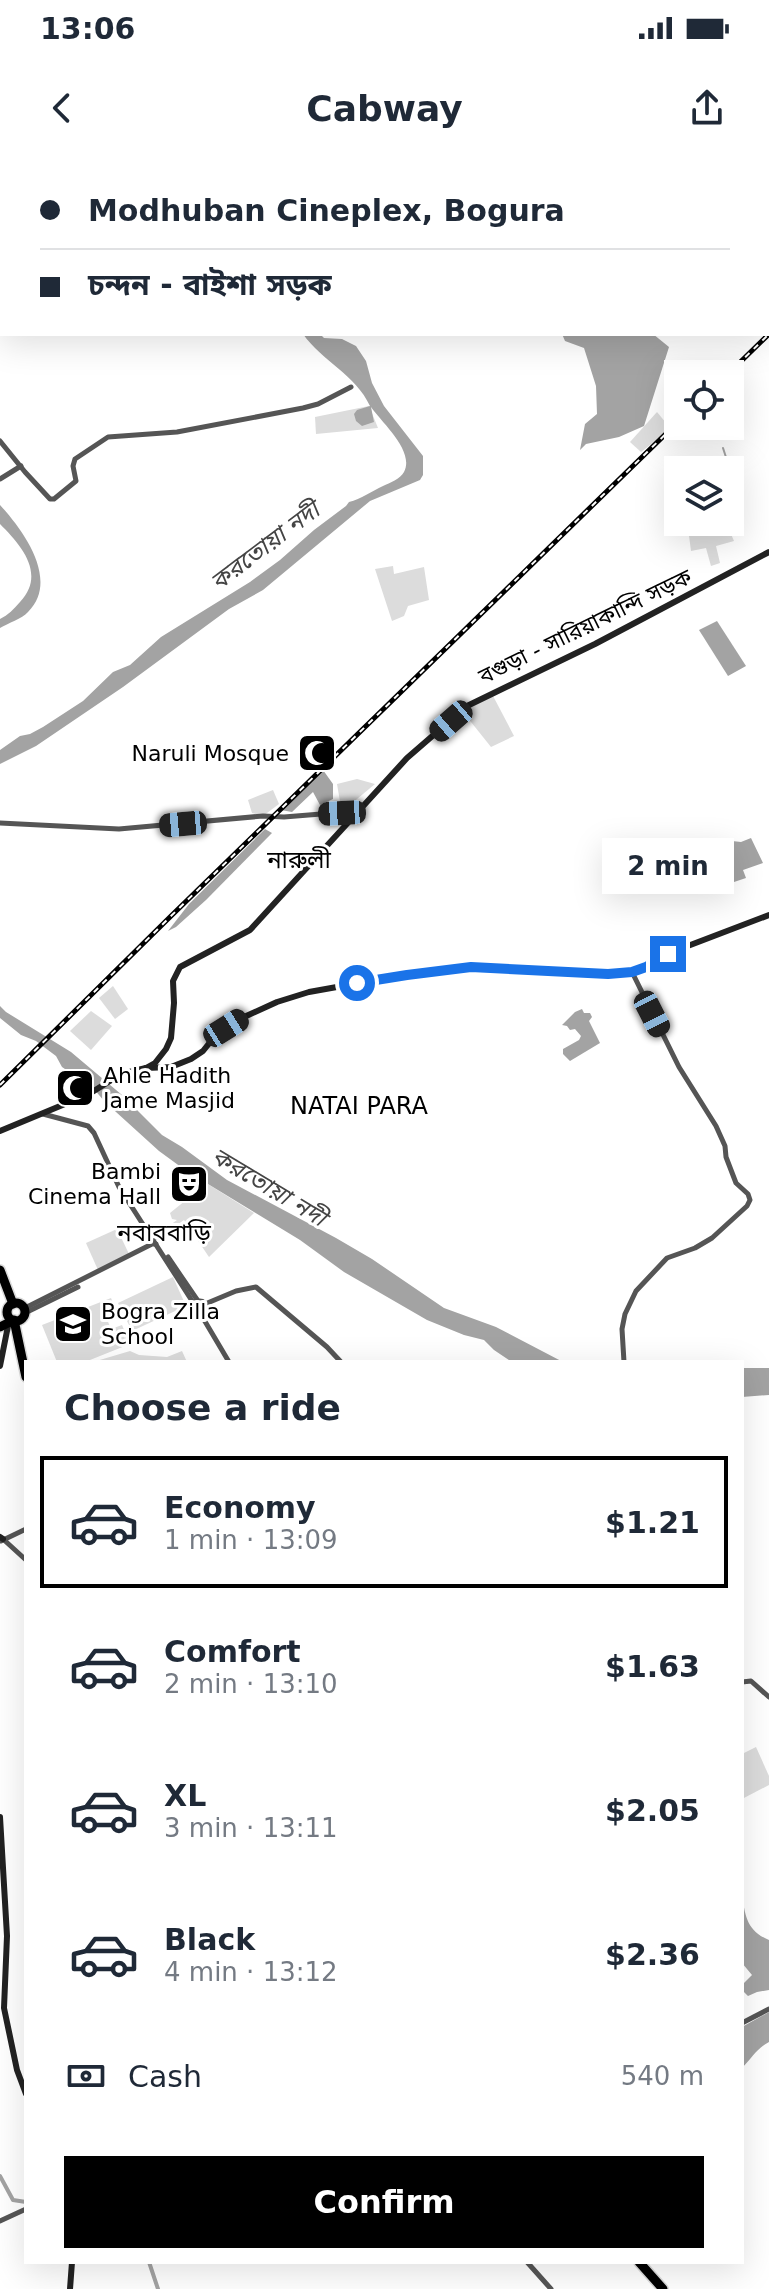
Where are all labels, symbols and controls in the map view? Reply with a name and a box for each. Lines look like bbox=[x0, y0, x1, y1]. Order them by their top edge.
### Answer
text: 13:06 bbox=[40, 11, 136, 46]
icon: back bbox=[40, 86, 84, 130]
icon: share bbox=[685, 86, 729, 130]
text: Cabway bbox=[306, 88, 463, 129]
text: Modhuban Cineplex, Bogura bbox=[88, 193, 565, 228]
text: চন্দন - বাইশা সড়ক bbox=[88, 267, 332, 302]
map controls bbox=[664, 360, 744, 536]
button: locate bbox=[664, 360, 744, 440]
button: layers bbox=[664, 456, 744, 536]
water label: করতোয়া নদী bbox=[205, 493, 329, 596]
street label: বগুড়া - সারিয়াকান্দি সড়ক bbox=[474, 564, 696, 689]
car bbox=[425, 696, 477, 746]
mosque icon: Naruli Mosque bbox=[296, 732, 338, 774]
place label: Naruli Mosque bbox=[132, 741, 289, 766]
car bbox=[317, 800, 367, 826]
car bbox=[158, 810, 208, 838]
callout: 2 min bbox=[602, 838, 734, 894]
district label: নারুলী bbox=[266, 846, 331, 874]
text: 2 min bbox=[627, 851, 709, 881]
route end bbox=[650, 936, 686, 972]
route start bbox=[339, 965, 375, 1001]
car bbox=[630, 987, 674, 1041]
car bbox=[199, 1005, 253, 1051]
place label: Ahle Hadith Jame Masjid bbox=[101, 1063, 235, 1113]
mosque icon: Ahle Hadith Jame Masjid bbox=[54, 1067, 96, 1109]
district label: NATAI PARA bbox=[290, 1092, 429, 1120]
water label: করতোয়া নদী bbox=[207, 1142, 335, 1235]
place label: Bambi Cinema Hall bbox=[28, 1159, 161, 1209]
theatre icon: Bambi Cinema Hall bbox=[168, 1163, 210, 1205]
district label: নবাববাড়ি bbox=[116, 1219, 212, 1247]
place label: Bogra Zilla School bbox=[101, 1299, 220, 1349]
school or university icon: Bogra Zilla School bbox=[52, 1303, 94, 1345]
text: Choose a ride bbox=[64, 1387, 341, 1428]
icon: car bbox=[68, 1486, 140, 1558]
text: Economy bbox=[164, 1490, 316, 1525]
text: $1.21 bbox=[605, 1505, 700, 1540]
text: 1 min · 13:09 bbox=[164, 1525, 338, 1555]
icon: car bbox=[68, 1630, 140, 1702]
text: Comfort bbox=[164, 1634, 301, 1669]
text: $1.63 bbox=[605, 1649, 700, 1684]
text: 2 min · 13:10 bbox=[164, 1669, 338, 1699]
icon: car bbox=[68, 1774, 140, 1846]
text: XL bbox=[164, 1778, 206, 1813]
text: $2.05 bbox=[605, 1793, 700, 1828]
text: 3 min · 13:11 bbox=[164, 1813, 338, 1843]
icon: car bbox=[68, 1918, 140, 1990]
text: Black bbox=[164, 1922, 255, 1957]
text: $2.36 bbox=[605, 1937, 700, 1972]
text: 4 min · 13:12 bbox=[164, 1957, 338, 1987]
icon: cash bbox=[64, 2054, 108, 2098]
text: Cash bbox=[128, 2059, 202, 2094]
text: 540 m bbox=[621, 2061, 704, 2091]
button: Confirm bbox=[64, 2156, 704, 2248]

